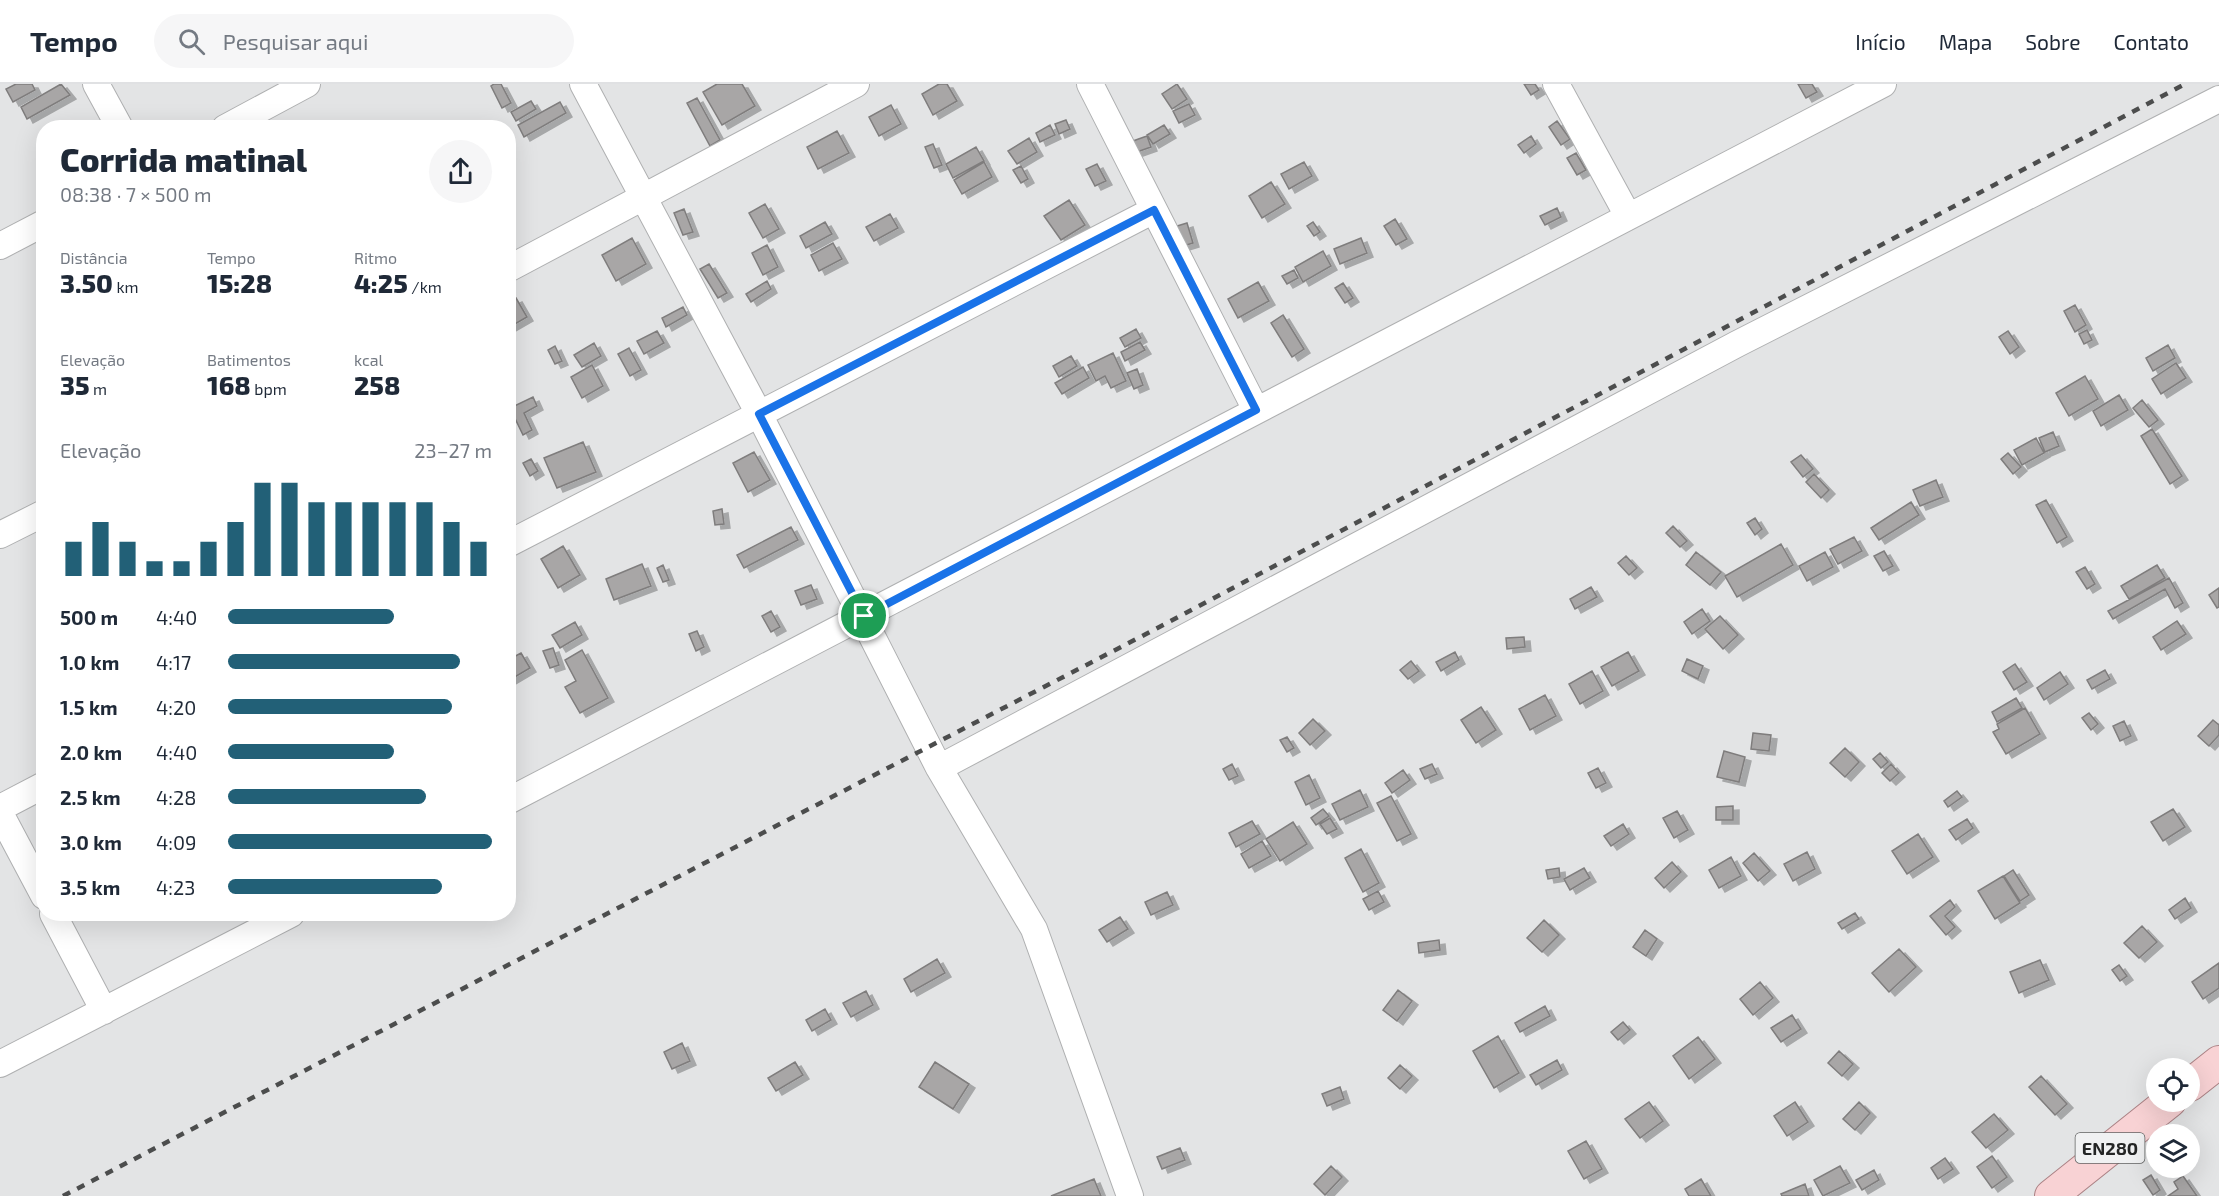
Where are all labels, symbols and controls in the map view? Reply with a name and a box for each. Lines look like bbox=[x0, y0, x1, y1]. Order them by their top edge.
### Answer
search box bbox=[154, 14, 574, 68]
text: Tempo bbox=[30, 24, 118, 58]
icon: search bbox=[175, 25, 208, 58]
text: Pesquisar aqui bbox=[223, 28, 368, 54]
text: Início bbox=[1855, 29, 1906, 54]
text: Mapa bbox=[1939, 29, 1992, 54]
text: Sobre bbox=[2025, 29, 2080, 54]
text: Contato bbox=[2113, 29, 2189, 54]
text: Corrida matinal bbox=[60, 139, 307, 179]
button: share bbox=[429, 140, 492, 203]
text: 08:38 · 7 × 500 m bbox=[60, 182, 211, 206]
text: Distância bbox=[60, 248, 127, 267]
text: Tempo bbox=[207, 248, 255, 267]
text: Ritmo bbox=[354, 248, 397, 267]
text: 3.50 bbox=[60, 267, 113, 298]
text: 15:28 bbox=[207, 267, 272, 298]
text: 4:25 bbox=[354, 267, 408, 298]
text: km bbox=[113, 277, 139, 296]
text: /km bbox=[408, 277, 442, 296]
text: Elevação bbox=[60, 350, 125, 369]
text: Batimentos bbox=[207, 350, 291, 369]
text: kcal bbox=[354, 350, 383, 369]
text: 35 bbox=[60, 369, 89, 400]
text: 168 bbox=[207, 369, 251, 400]
text: 258 bbox=[354, 369, 400, 400]
text: m bbox=[89, 379, 107, 398]
text: bpm bbox=[251, 379, 287, 398]
text: Elevação bbox=[60, 438, 141, 462]
text: 23–27 m bbox=[414, 438, 492, 462]
pin bbox=[838, 590, 889, 641]
icon: arrive bbox=[847, 599, 880, 632]
text: 500 m bbox=[60, 605, 118, 629]
text: 4:40 bbox=[156, 605, 197, 629]
text: 1.0 km bbox=[60, 650, 119, 674]
text: 4:17 bbox=[156, 650, 191, 674]
text: 1.5 km bbox=[60, 695, 118, 719]
text: 4:20 bbox=[156, 695, 196, 719]
text: 2.0 km bbox=[60, 740, 122, 764]
text: 4:40 bbox=[156, 740, 197, 764]
text: 2.5 km bbox=[60, 785, 121, 809]
text: 4:28 bbox=[156, 785, 196, 809]
text: 3.0 km bbox=[60, 830, 122, 854]
text: 4:09 bbox=[156, 830, 197, 854]
text: 3.5 km bbox=[60, 875, 120, 899]
text: 4:23 bbox=[156, 875, 195, 899]
map controls bbox=[2146, 1058, 2200, 1178]
button: locate bbox=[2146, 1058, 2200, 1112]
button: layers bbox=[2146, 1124, 2200, 1178]
road number: EN280 bbox=[2076, 1133, 2144, 1163]

